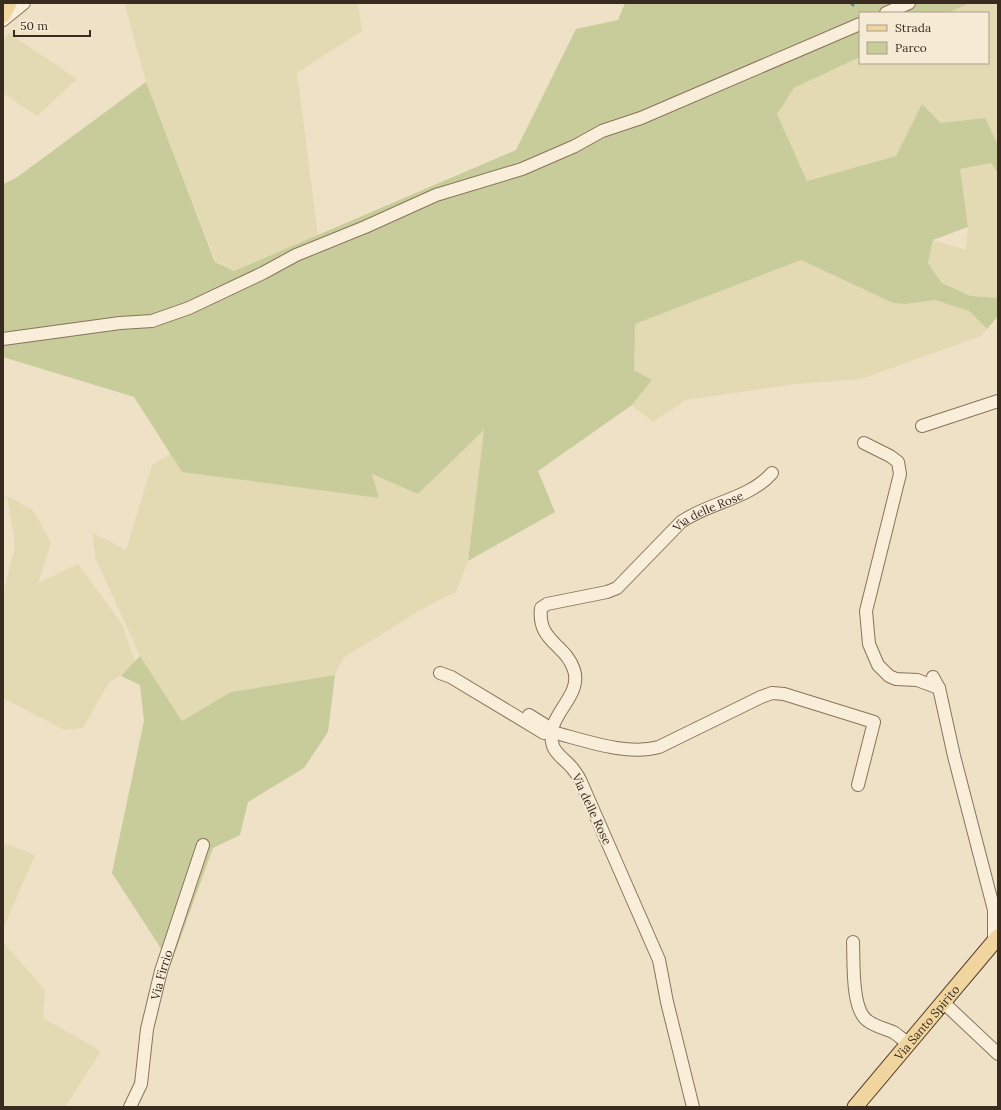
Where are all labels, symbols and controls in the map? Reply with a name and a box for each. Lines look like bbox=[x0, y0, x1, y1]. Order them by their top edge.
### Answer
scale bar bbox=[14, 12, 90, 38]
legend bbox=[859, 12, 989, 64]
text: 50 m bbox=[20, 18, 48, 33]
text: Strada bbox=[895, 20, 931, 35]
text: Parco bbox=[895, 40, 927, 55]
street label: Via delle Rose bbox=[668, 487, 746, 535]
street label: Via delle Rose bbox=[569, 770, 615, 847]
street label: Via Firrìo bbox=[147, 948, 175, 1002]
street label: Via Santo Spirito bbox=[890, 982, 962, 1063]

